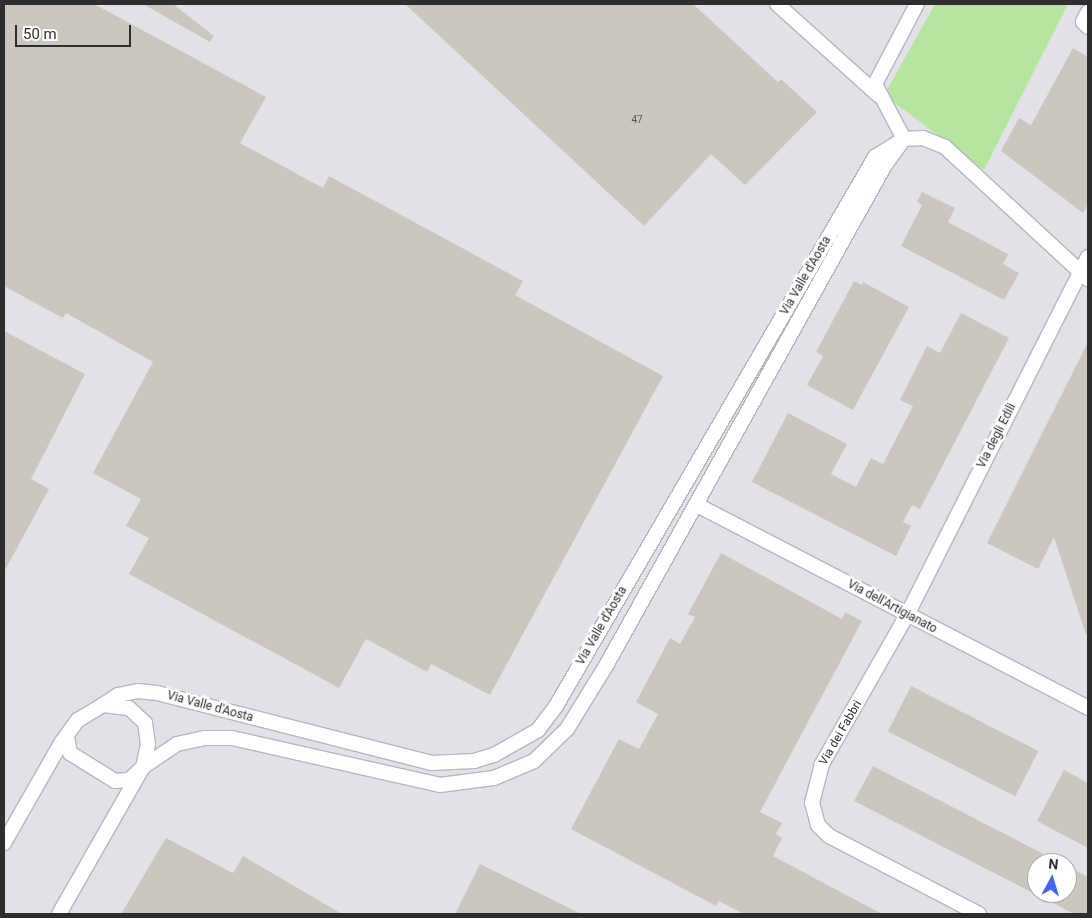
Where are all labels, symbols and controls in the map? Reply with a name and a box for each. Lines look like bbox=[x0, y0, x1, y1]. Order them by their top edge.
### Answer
scale bar bbox=[18, 15, 134, 47]
text: 50 m bbox=[23, 25, 57, 43]
house number: 47 bbox=[631, 114, 643, 126]
street label: Via Valle d'Aosta bbox=[778, 234, 834, 318]
street label: Via degli Edili bbox=[974, 401, 1020, 471]
street label: Via dell'Artigianato bbox=[845, 577, 939, 637]
street label: Via Valle d'Aosta bbox=[574, 584, 630, 668]
street label: Via Valle d'Aosta bbox=[165, 689, 255, 725]
street label: Via dei Fabbri bbox=[817, 698, 865, 768]
north arrow bbox=[1027, 853, 1077, 903]
text: N bbox=[1048, 856, 1059, 873]

